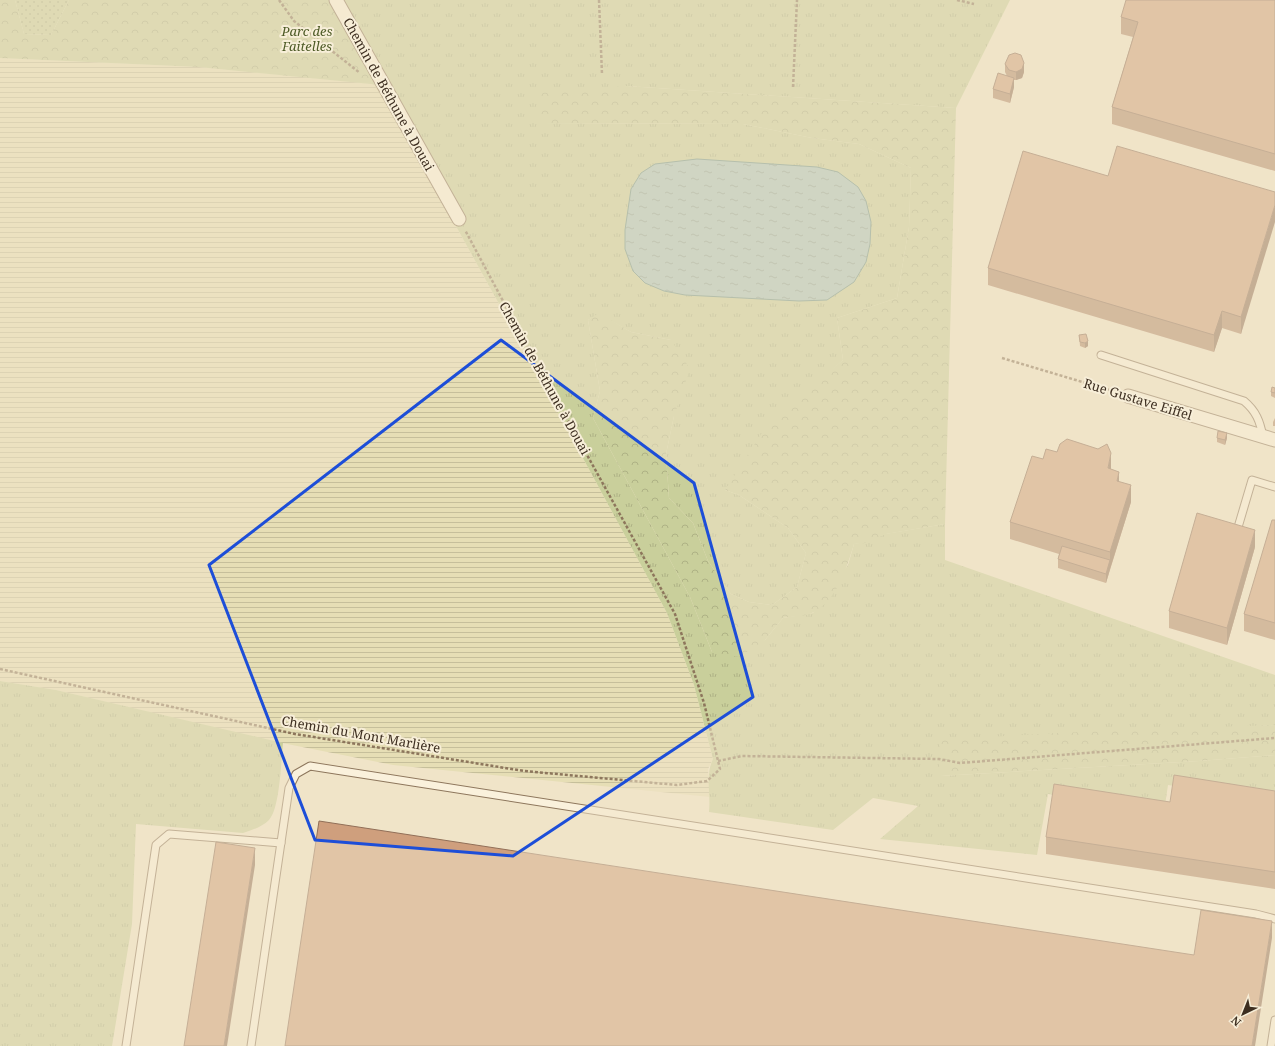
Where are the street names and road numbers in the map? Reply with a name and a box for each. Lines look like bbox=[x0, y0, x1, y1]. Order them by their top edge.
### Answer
street label: Chemin de Béthune à Douai bbox=[339, 14, 439, 174]
street label: Chemin de Béthune à Douai bbox=[495, 298, 595, 458]
street label: Rue Gustave Eiffel bbox=[1081, 374, 1195, 424]
street label: Chemin du Mont Marlière bbox=[280, 711, 442, 757]

